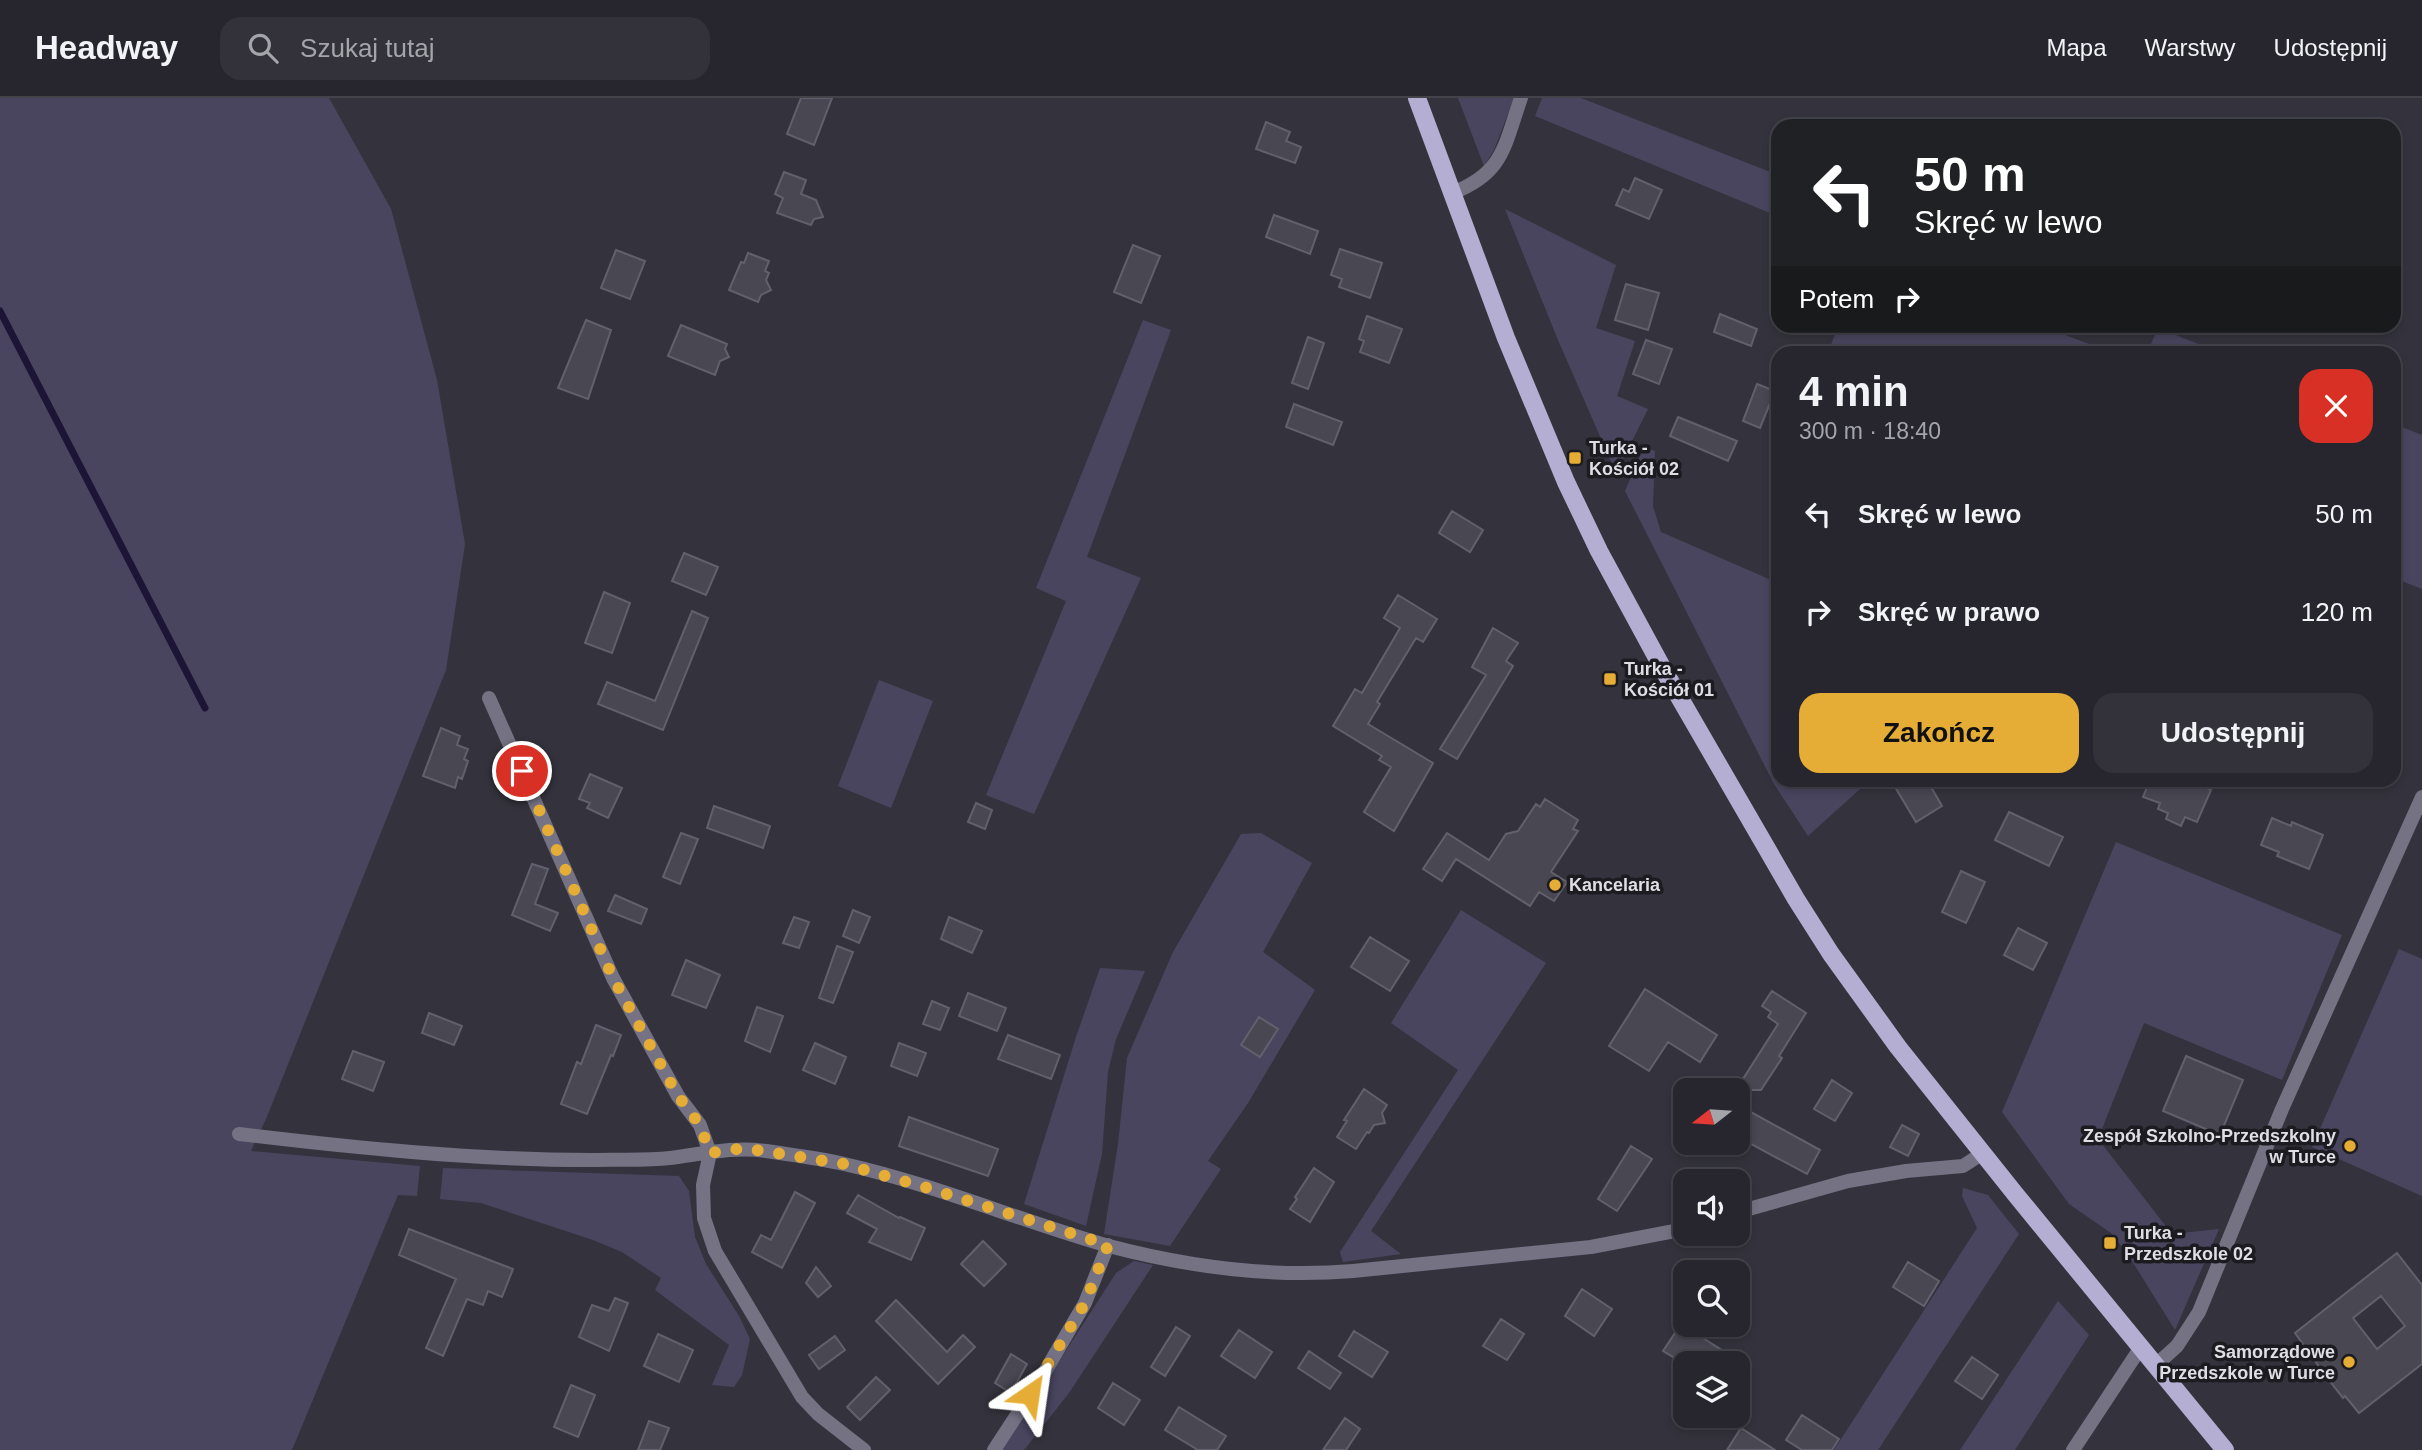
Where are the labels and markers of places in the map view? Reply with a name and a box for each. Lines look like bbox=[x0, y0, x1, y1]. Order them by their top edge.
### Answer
place label: Turka - Kościół 02 bbox=[1589, 438, 1679, 479]
marker: Turka - Kościół 02 bbox=[1567, 450, 1583, 466]
place label: Turka - Kościół 01 bbox=[1624, 659, 1714, 700]
marker: Turka - Kościół 01 bbox=[1602, 671, 1618, 687]
pin bbox=[492, 741, 552, 801]
place label: Kancelaria bbox=[1569, 875, 1661, 895]
marker: Kancelaria bbox=[1547, 877, 1563, 893]
place label: Zespół Szkolno-Przedszkolny w Turce bbox=[2083, 1126, 2336, 1167]
marker: Zespół Szkolno-Przedszkolny w Turce bbox=[2342, 1138, 2358, 1154]
place label: Turka - Przedszkole 02 bbox=[2124, 1223, 2253, 1264]
marker: Turka - Przedszkole 02 bbox=[2102, 1235, 2118, 1251]
place label: Samorządowe Przedszkole w Turce bbox=[2159, 1342, 2335, 1383]
marker: Samorządowe Przedszkole w Turce bbox=[2341, 1354, 2357, 1370]

